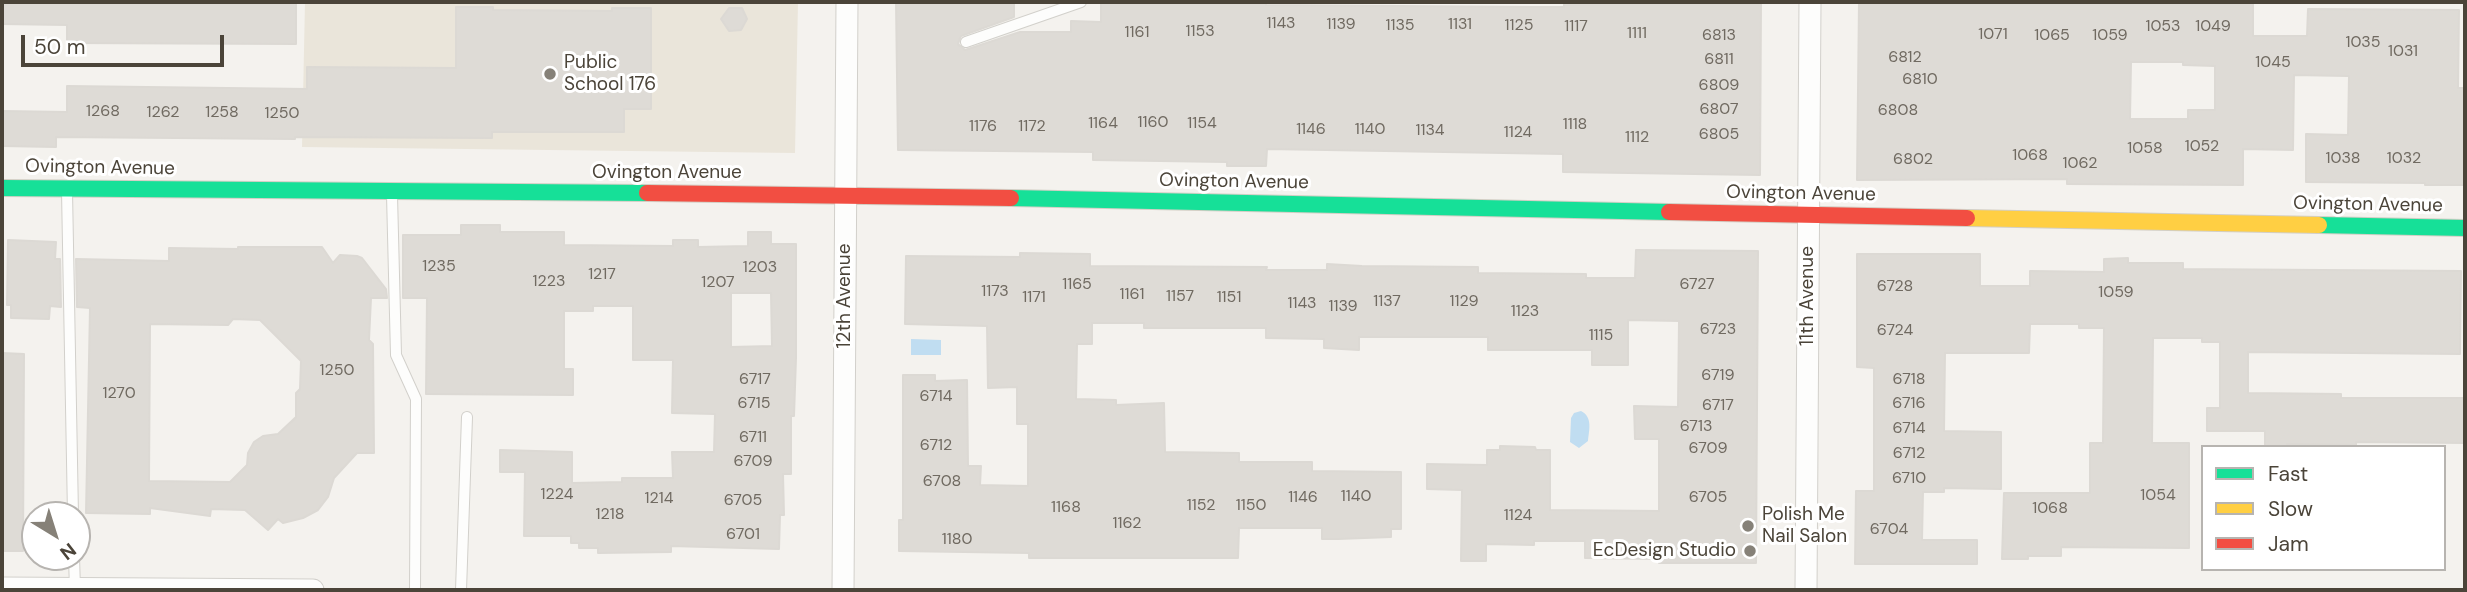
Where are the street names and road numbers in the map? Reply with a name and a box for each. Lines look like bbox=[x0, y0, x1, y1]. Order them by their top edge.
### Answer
street label: Ovington Avenue bbox=[25, 155, 175, 181]
street label: Ovington Avenue bbox=[592, 162, 742, 184]
street label: Ovington Avenue bbox=[1159, 169, 1309, 195]
street label: Ovington Avenue bbox=[1726, 181, 1876, 207]
street label: Ovington Avenue bbox=[2293, 192, 2443, 218]
street label: 12th Avenue bbox=[834, 244, 856, 348]
street label: 11th Avenue bbox=[1797, 246, 1819, 346]

